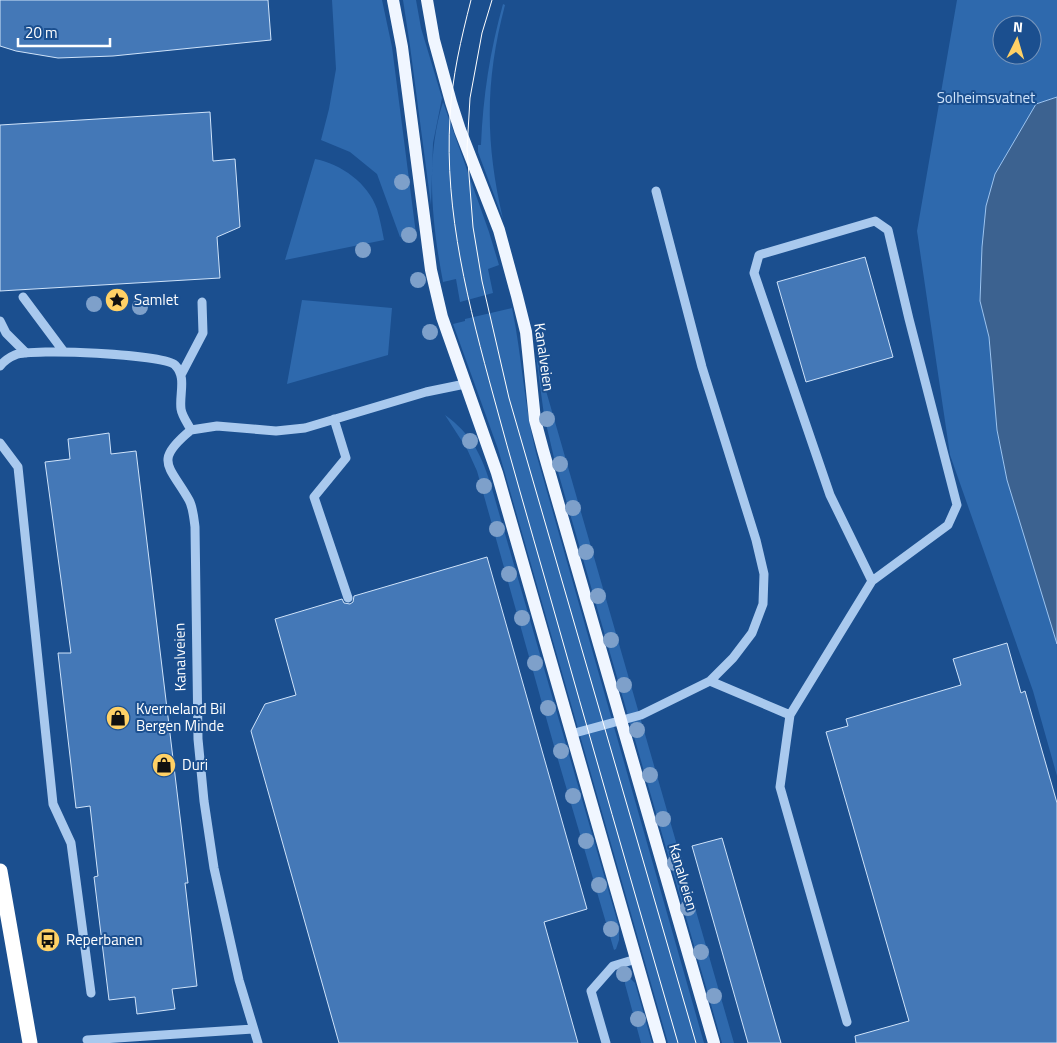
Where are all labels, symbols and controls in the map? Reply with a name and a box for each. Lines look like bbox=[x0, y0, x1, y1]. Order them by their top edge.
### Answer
scale bar bbox=[18, 15, 110, 47]
north arrow bbox=[992, 15, 1042, 65]
text: N bbox=[1012, 16, 1024, 37]
text: 20 m bbox=[25, 21, 58, 44]
park label: Solheimsvatnet bbox=[937, 86, 1036, 109]
place icon: Samlet bbox=[104, 287, 130, 313]
place label: Samlet bbox=[134, 288, 179, 311]
street label: Kanalveien bbox=[528, 321, 561, 393]
street label: Kanalveien bbox=[167, 622, 192, 692]
place label: Kverneland Bil Bergen Minde bbox=[136, 697, 226, 737]
shop icon: Kverneland Bil Bergen Minde bbox=[105, 705, 131, 731]
shop icon: Duri bbox=[151, 752, 177, 778]
place label: Duri bbox=[182, 753, 208, 776]
street label: Kanalveien bbox=[663, 841, 704, 913]
bus stop icon: Reperbanen bbox=[35, 927, 61, 953]
place label: Reperbanen bbox=[66, 928, 142, 951]

